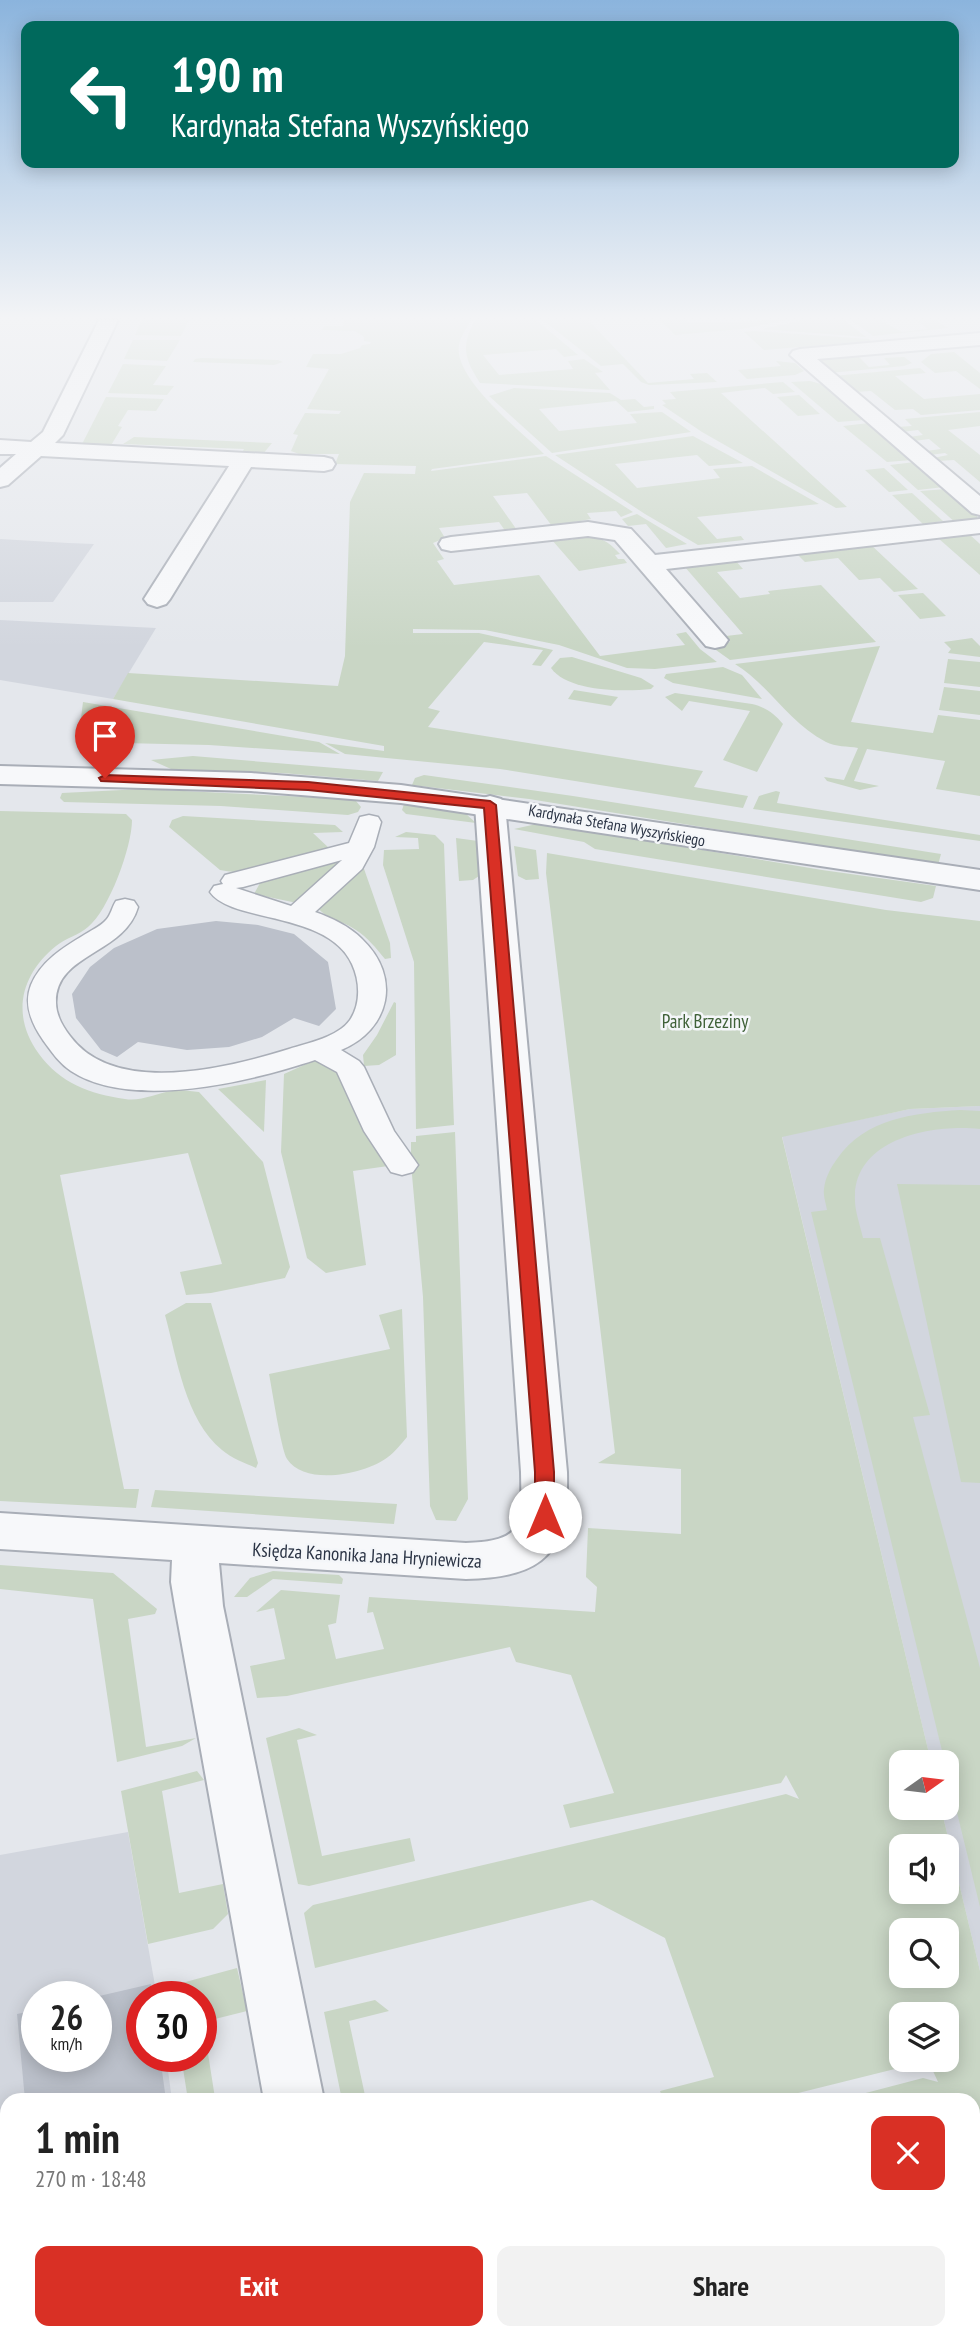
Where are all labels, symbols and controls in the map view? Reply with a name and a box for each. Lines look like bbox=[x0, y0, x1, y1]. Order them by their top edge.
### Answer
text: 190 m bbox=[171, 42, 284, 106]
icon: left bbox=[56, 49, 147, 140]
text: Kardynała Stefana Wyszyńskiego bbox=[171, 104, 529, 146]
pin bbox=[75, 706, 135, 778]
icon: arrive bbox=[86, 717, 124, 755]
street label: Kardynała Stefana Wyszyńskiego bbox=[527, 800, 707, 850]
park label: Park Brzeziny bbox=[662, 1009, 749, 1033]
position arrow bbox=[508, 1480, 582, 1554]
street label: Księdza Kanonika Jana Hryniewicza bbox=[252, 1537, 482, 1573]
north arrow bbox=[889, 1750, 959, 1820]
map controls bbox=[889, 1750, 959, 2072]
button: sound bbox=[889, 1834, 959, 1904]
button: search bbox=[889, 1918, 959, 1988]
speed limit sign: 30 bbox=[126, 1981, 217, 2072]
text: 26 bbox=[50, 1994, 83, 2040]
button: layers bbox=[889, 2002, 959, 2072]
text: km/h bbox=[51, 2032, 82, 2055]
text: 1 min bbox=[35, 2110, 120, 2165]
button: close bbox=[871, 2116, 945, 2190]
text: 270 m · 18:48 bbox=[35, 2164, 147, 2193]
button: Exit bbox=[35, 2246, 483, 2326]
button: Share bbox=[497, 2246, 945, 2326]

